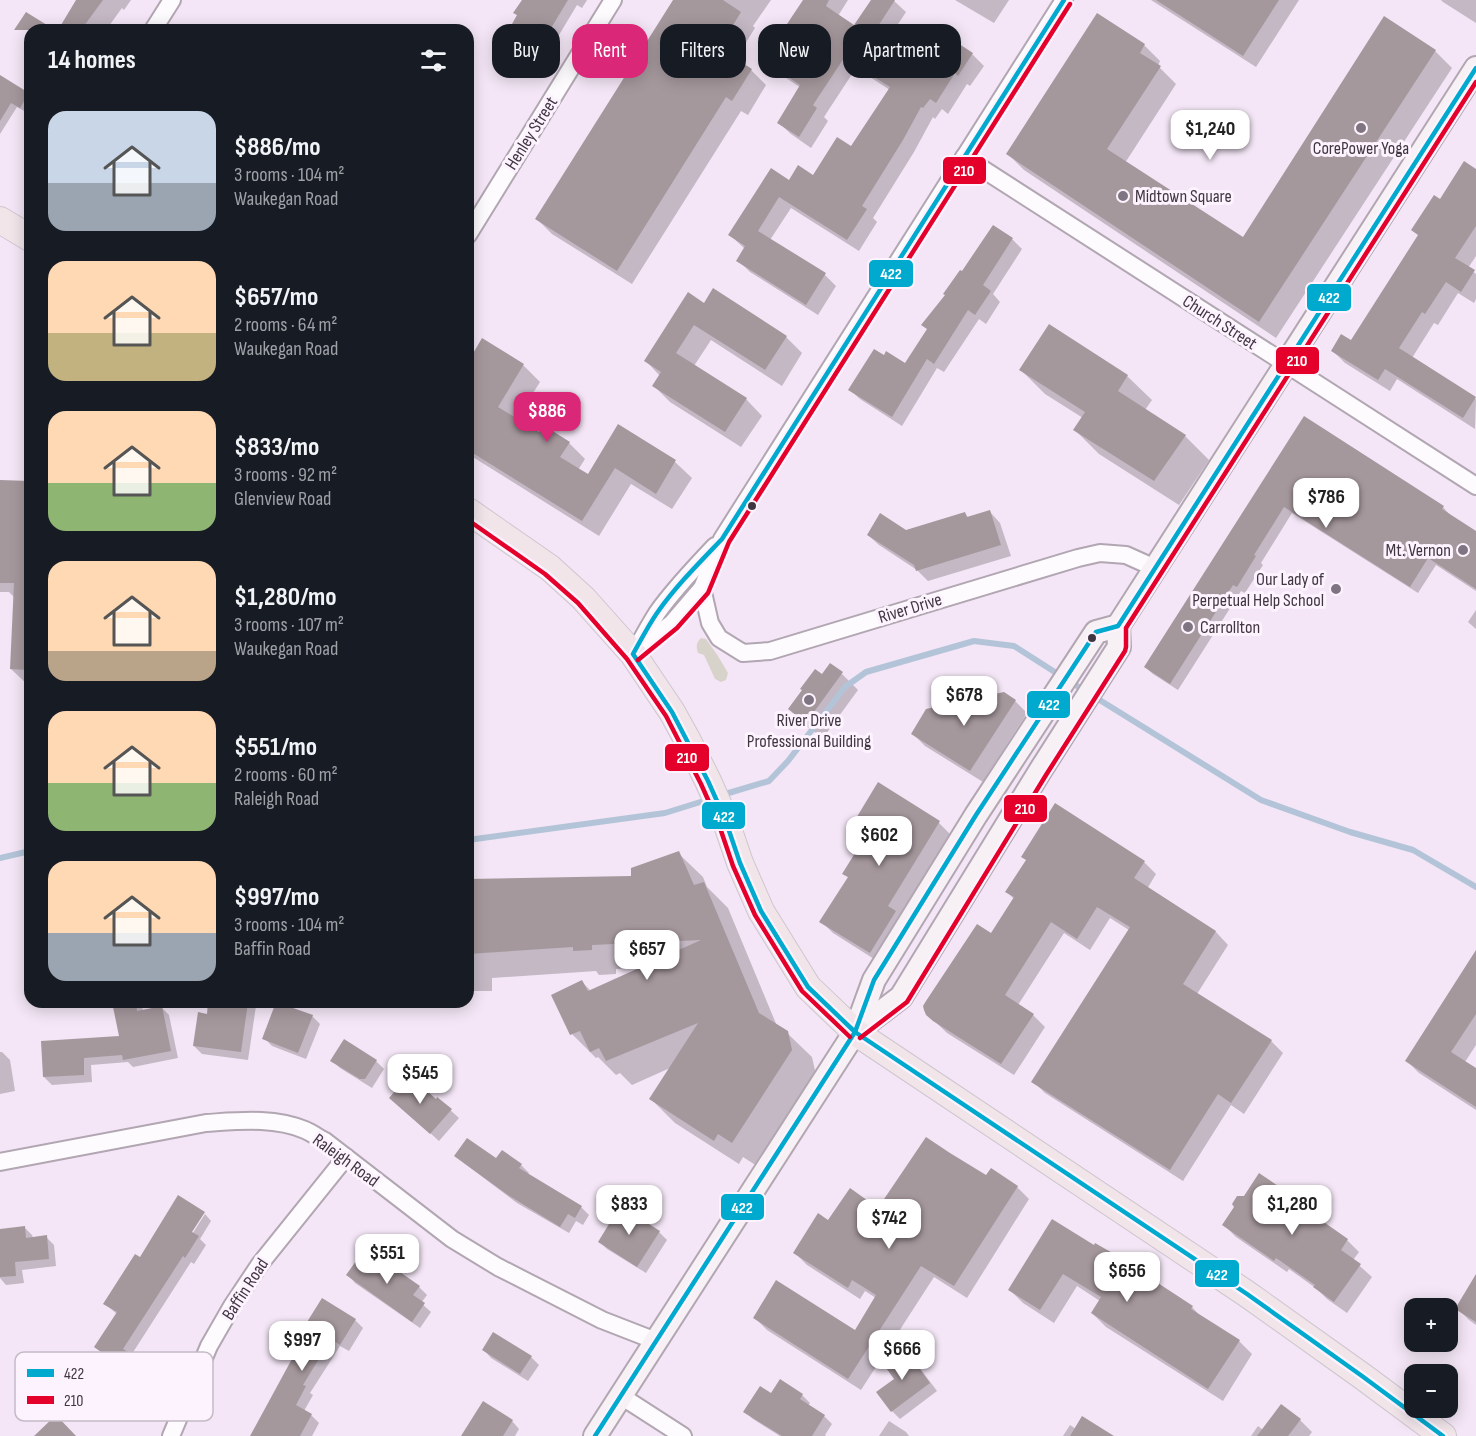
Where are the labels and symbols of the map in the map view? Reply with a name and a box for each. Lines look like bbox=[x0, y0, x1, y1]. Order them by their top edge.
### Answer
street label: Henley Street bbox=[501, 92, 562, 174]
pin: $1,240 bbox=[1161, 110, 1259, 161]
marker: CorePower Yoga bbox=[1354, 121, 1368, 135]
place label: CorePower Yoga bbox=[1313, 138, 1409, 159]
line badge: 210 bbox=[942, 156, 987, 185]
text: 210 bbox=[954, 162, 974, 181]
place label: Midtown Square bbox=[1135, 186, 1232, 207]
marker: Midtown Square bbox=[1116, 189, 1130, 203]
line badge: 422 bbox=[868, 259, 914, 288]
text: 422 bbox=[880, 265, 902, 284]
line badge: 422 bbox=[1306, 283, 1352, 312]
text: 422 bbox=[1318, 289, 1340, 308]
street label: Church Street bbox=[1179, 291, 1261, 355]
line badge: 210 bbox=[1275, 346, 1320, 375]
text: 210 bbox=[1287, 352, 1307, 371]
pin: $886 bbox=[511, 392, 583, 443]
pin: $786 bbox=[1290, 478, 1362, 529]
unlabelled marker bbox=[746, 500, 758, 512]
place label: Mt. Vernon bbox=[1386, 540, 1451, 561]
marker: Mt. Vernon bbox=[1456, 543, 1470, 557]
place label: Our Lady of Perpetual Help School bbox=[1192, 569, 1325, 611]
marker: Our Lady of Perpetual Help School bbox=[1329, 582, 1343, 596]
street label: River Drive bbox=[876, 589, 944, 628]
place label: Carrollton bbox=[1200, 617, 1260, 638]
marker: Carrollton bbox=[1181, 620, 1195, 634]
unlabelled marker bbox=[1086, 632, 1098, 644]
pin: $678 bbox=[928, 676, 1000, 727]
line badge: 422 bbox=[1026, 690, 1071, 719]
marker: River Drive Professional Building bbox=[802, 693, 816, 707]
text: 422 bbox=[1038, 696, 1060, 715]
place label: River Drive Professional Building bbox=[747, 710, 871, 752]
line badge: 210 bbox=[664, 743, 710, 772]
text: 210 bbox=[677, 749, 697, 768]
line badge: 210 bbox=[1003, 794, 1048, 823]
text: 210 bbox=[1015, 800, 1035, 819]
line badge: 422 bbox=[701, 801, 746, 830]
text: 422 bbox=[713, 808, 735, 827]
pin: $602 bbox=[843, 816, 915, 867]
pin: $657 bbox=[611, 930, 683, 981]
pin: $545 bbox=[384, 1054, 456, 1105]
street label: Raleigh Road bbox=[309, 1129, 383, 1191]
pin: $833 bbox=[593, 1185, 665, 1236]
pin: $1,280 bbox=[1243, 1185, 1341, 1236]
line badge: 422 bbox=[720, 1193, 765, 1221]
text: 422 bbox=[731, 1199, 753, 1218]
pin: $742 bbox=[853, 1199, 925, 1250]
pin: $551 bbox=[351, 1234, 423, 1285]
pin: $656 bbox=[1091, 1252, 1163, 1303]
street label: Baffin Road bbox=[218, 1255, 273, 1324]
line badge: 422 bbox=[1194, 1259, 1240, 1288]
text: 422 bbox=[1206, 1266, 1228, 1285]
pin: $997 bbox=[266, 1321, 338, 1372]
pin: $666 bbox=[866, 1330, 938, 1381]
legend bbox=[15, 1352, 213, 1421]
text: 422 bbox=[64, 1365, 84, 1384]
text: 210 bbox=[64, 1392, 83, 1411]

